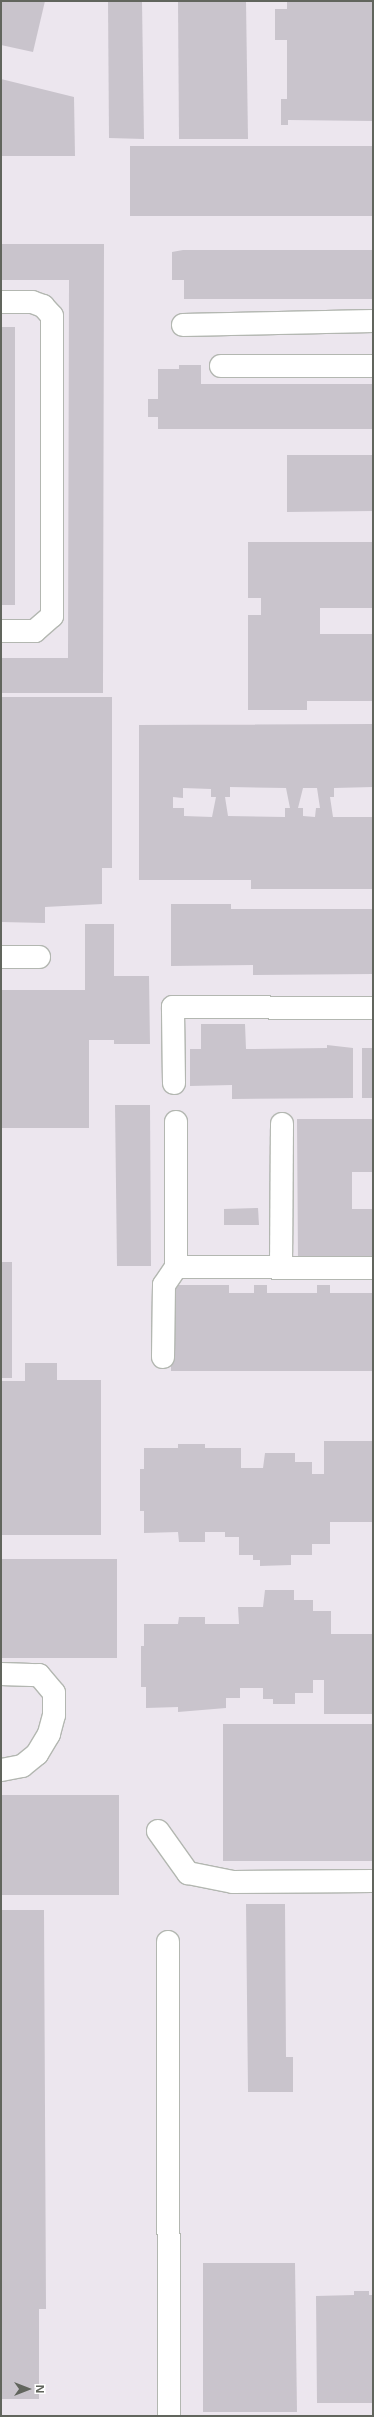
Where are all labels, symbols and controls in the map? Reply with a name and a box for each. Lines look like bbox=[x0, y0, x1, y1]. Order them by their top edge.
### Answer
north arrow bbox=[8, 2369, 48, 2409]
text: N bbox=[33, 2385, 48, 2393]

